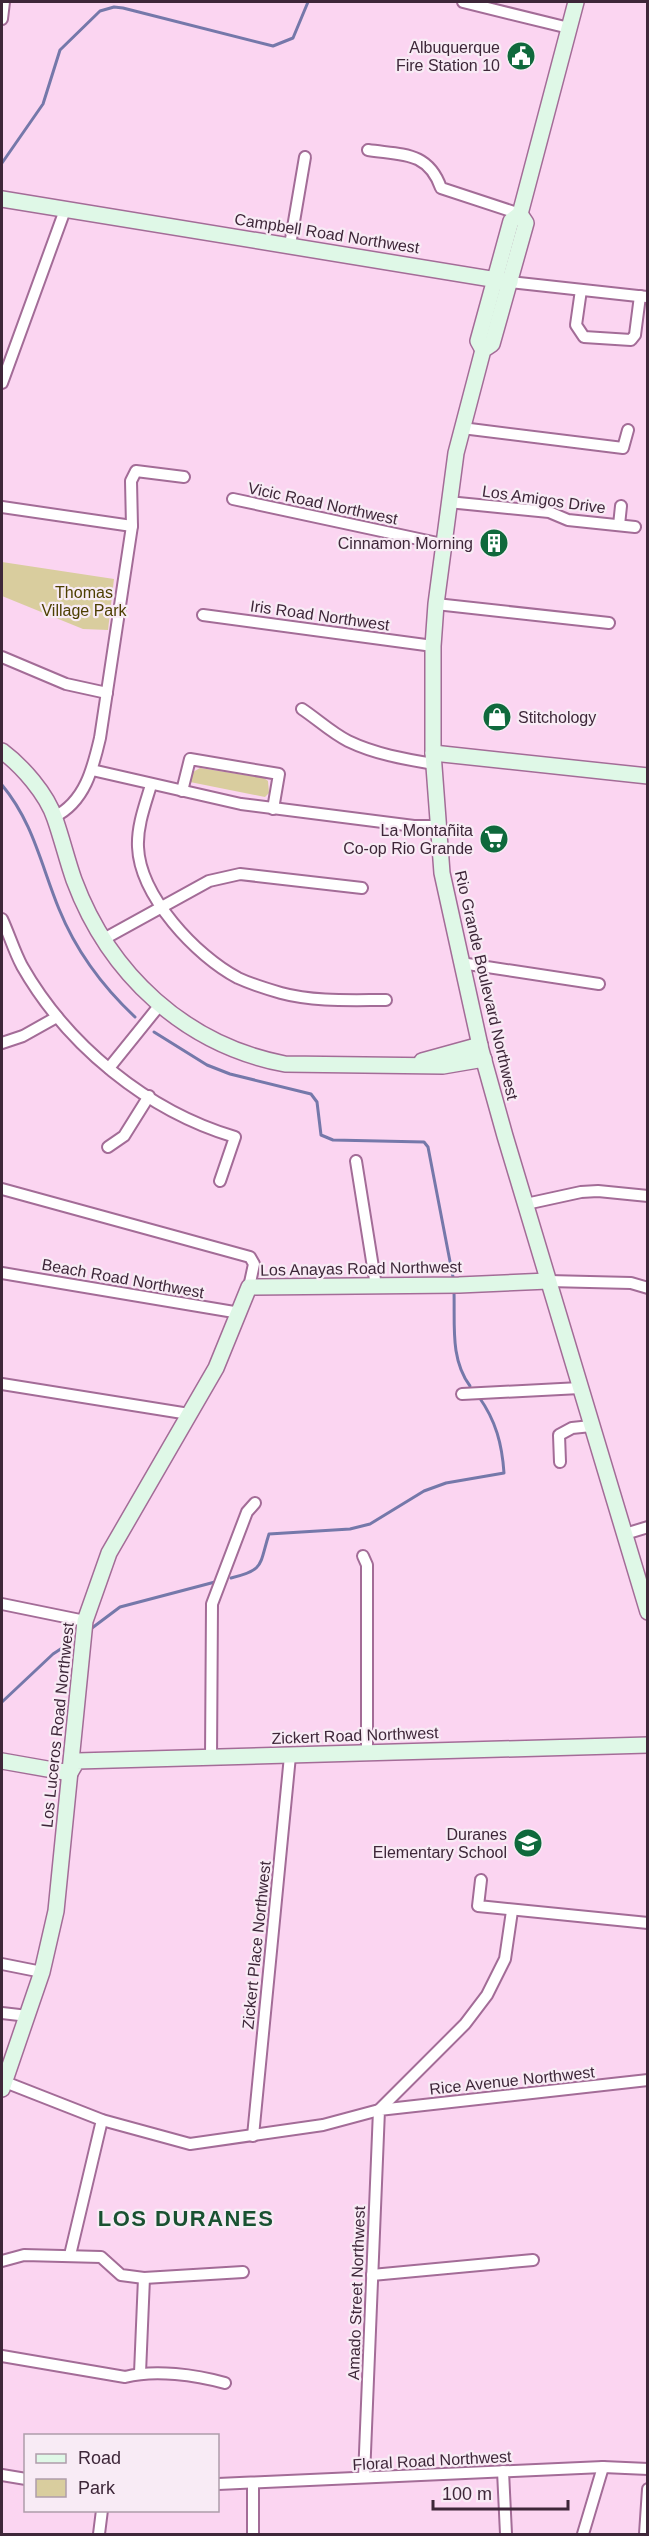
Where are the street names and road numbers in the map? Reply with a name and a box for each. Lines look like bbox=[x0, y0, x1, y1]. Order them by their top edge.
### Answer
street label: Campbell Road Northwest bbox=[233, 210, 421, 257]
street label: Vicic Road Northwest bbox=[246, 479, 400, 528]
street label: Los Amigos Drive bbox=[481, 482, 607, 517]
street label: Iris Road Northwest bbox=[249, 597, 391, 634]
street label: Rio Grande Boulevard Northwest bbox=[452, 869, 521, 1102]
street label: Beach Road Northwest bbox=[40, 1256, 206, 1301]
street label: Los Anayas Road Northwest bbox=[260, 1258, 463, 1279]
street label: Los Luceros Road Northwest bbox=[38, 1621, 77, 1829]
street label: Zickert Road Northwest bbox=[271, 1724, 439, 1747]
street label: Zickert Place Northwest bbox=[239, 1860, 274, 2030]
street label: Rice Avenue Northwest bbox=[429, 2063, 596, 2098]
street label: Amado Street Northwest bbox=[345, 2205, 368, 2380]
street label: Floral Road Northwest bbox=[352, 2448, 513, 2473]

